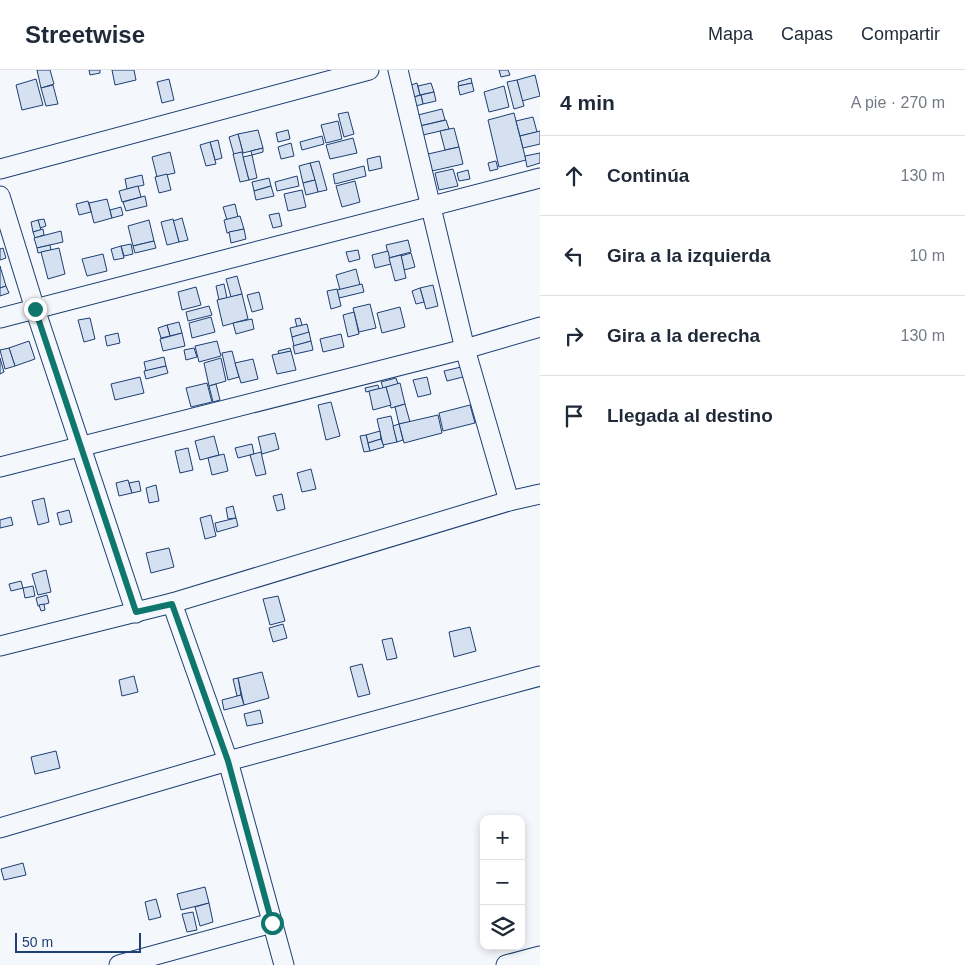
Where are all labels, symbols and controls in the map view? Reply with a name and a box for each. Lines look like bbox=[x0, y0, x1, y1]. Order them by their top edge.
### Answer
text: Streetwise bbox=[25, 21, 145, 48]
text: Mapa bbox=[708, 24, 753, 44]
text: Capas bbox=[781, 24, 833, 44]
text: Compartir bbox=[861, 24, 940, 44]
text: 4 min bbox=[560, 91, 615, 114]
text: A pie · 270 m bbox=[851, 94, 945, 111]
icon: ahead bbox=[560, 162, 588, 190]
text: Continúa bbox=[607, 165, 689, 186]
text: 130 m bbox=[901, 167, 945, 184]
icon: left bbox=[560, 242, 588, 270]
text: Gira a la izquierda bbox=[607, 245, 771, 266]
text: 10 m bbox=[909, 247, 945, 264]
route end bbox=[24, 298, 47, 321]
icon: right bbox=[560, 322, 588, 350]
text: Gira a la derecha bbox=[607, 325, 760, 346]
text: 130 m bbox=[901, 327, 945, 344]
icon: arrive bbox=[560, 402, 588, 430]
text: Llegada al destino bbox=[607, 405, 773, 426]
map controls bbox=[480, 815, 525, 950]
button: + bbox=[480, 815, 525, 860]
button: − bbox=[480, 860, 525, 905]
button: layers bbox=[480, 905, 525, 950]
route start bbox=[261, 912, 284, 935]
scale bar bbox=[15, 930, 141, 953]
text: 50 m bbox=[22, 934, 53, 950]

